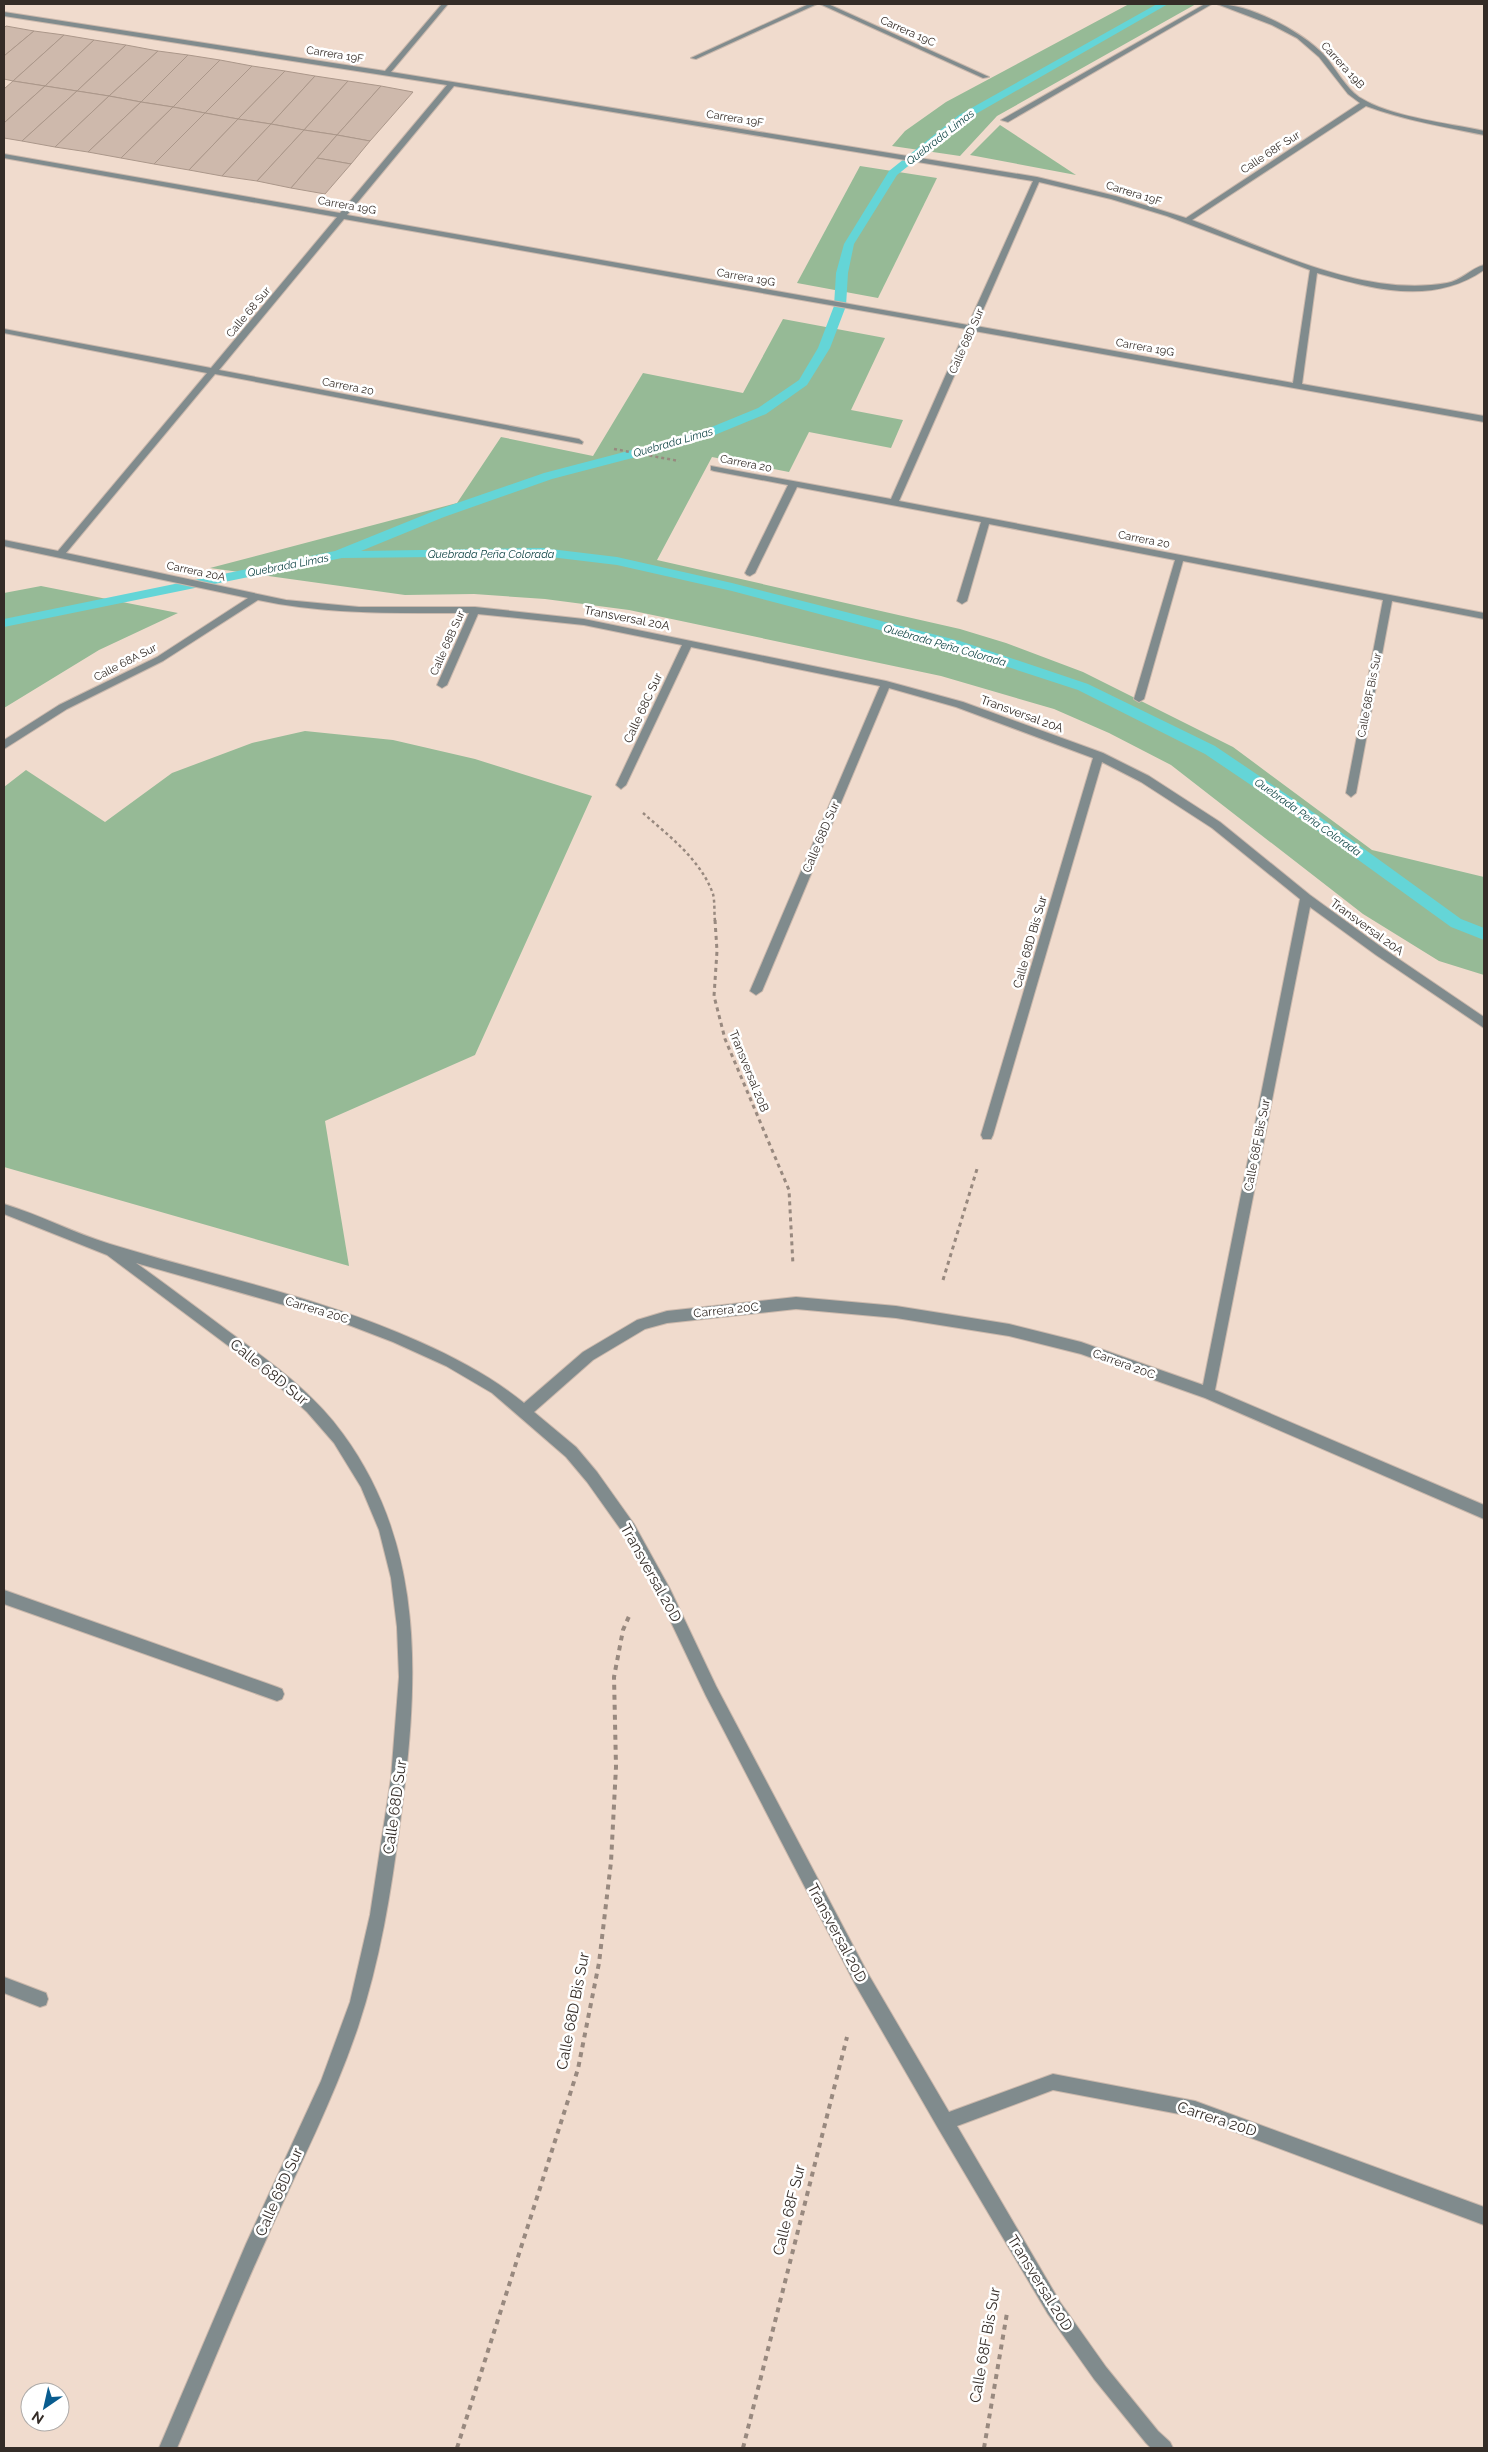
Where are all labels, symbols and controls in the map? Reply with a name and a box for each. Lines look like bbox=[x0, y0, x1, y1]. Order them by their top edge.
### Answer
street label: Carrera 19C bbox=[878, 14, 938, 50]
street label: Carrera 19B bbox=[1318, 39, 1367, 91]
street label: Carrera 19F bbox=[305, 44, 365, 66]
water label: Quebrada Limas bbox=[904, 107, 977, 168]
street label: Carrera 19F bbox=[705, 108, 765, 130]
street label: Calle 68F Sur bbox=[1238, 128, 1302, 176]
street label: Carrera 19F bbox=[1104, 179, 1164, 208]
street label: Carrera 19G bbox=[317, 194, 377, 217]
street label: Carrera 19G bbox=[716, 266, 776, 289]
street label: Calle 68 Sur bbox=[224, 284, 273, 340]
street label: Calle 68D Sur bbox=[946, 307, 987, 376]
street label: Carrera 19G bbox=[1115, 336, 1175, 359]
street label: Carrera 20 bbox=[321, 375, 375, 398]
water label: Quebrada Limas bbox=[632, 425, 715, 460]
street label: Carrera 20 bbox=[719, 452, 773, 475]
street label: Carrera 20 bbox=[1117, 528, 1171, 551]
water label: Quebrada Peña Colorada bbox=[428, 548, 555, 561]
water label: Quebrada Limas bbox=[246, 551, 330, 580]
street label: Carrera 20A bbox=[165, 559, 227, 584]
street label: Transversal 20A bbox=[583, 603, 671, 633]
street label: Calle 68B Sur bbox=[427, 609, 468, 677]
water label: Quebrada Peña Colorada bbox=[882, 622, 1008, 669]
street label: Calle 68A Sur bbox=[92, 641, 159, 684]
street label: Calle 68F Bis Sur bbox=[1355, 652, 1384, 738]
street label: Calle 68C Sur bbox=[621, 670, 666, 745]
street label: Transversal 20A bbox=[979, 693, 1065, 735]
water label: Quebrada Peña Colorada bbox=[1252, 776, 1364, 859]
street label: Calle 68D Sur bbox=[800, 799, 843, 875]
street label: Calle 68D Bis Sur bbox=[1010, 893, 1050, 990]
street label: Transversal 20A bbox=[1328, 896, 1406, 958]
street label: Transversal 20B bbox=[726, 1028, 772, 1114]
street label: Calle 68F Bis Sur bbox=[1241, 1097, 1273, 1192]
street label: Carrera 20C bbox=[284, 1294, 350, 1326]
street label: Carrera 20C bbox=[693, 1300, 759, 1320]
street label: Calle 68D Sur bbox=[226, 1335, 312, 1409]
street label: Carrera 20C bbox=[1091, 1346, 1157, 1382]
street label: Transversal 20D bbox=[617, 1521, 686, 1625]
street label: Calle 68D Sur bbox=[379, 1758, 411, 1855]
street label: Transversal 20D bbox=[803, 1880, 871, 1986]
street label: Calle 68D Bis Sur bbox=[553, 1950, 593, 2071]
street label: Carrera 20D bbox=[1175, 2098, 1259, 2140]
street label: Calle 68D Sur bbox=[251, 2144, 307, 2239]
street label: Calle 68F Sur bbox=[769, 2162, 809, 2257]
street label: Transversal 20D bbox=[1003, 2232, 1077, 2334]
street label: Calle 68F Bis Sur bbox=[966, 2285, 1004, 2404]
north arrow bbox=[20, 2382, 70, 2432]
text: N bbox=[29, 2408, 47, 2427]

